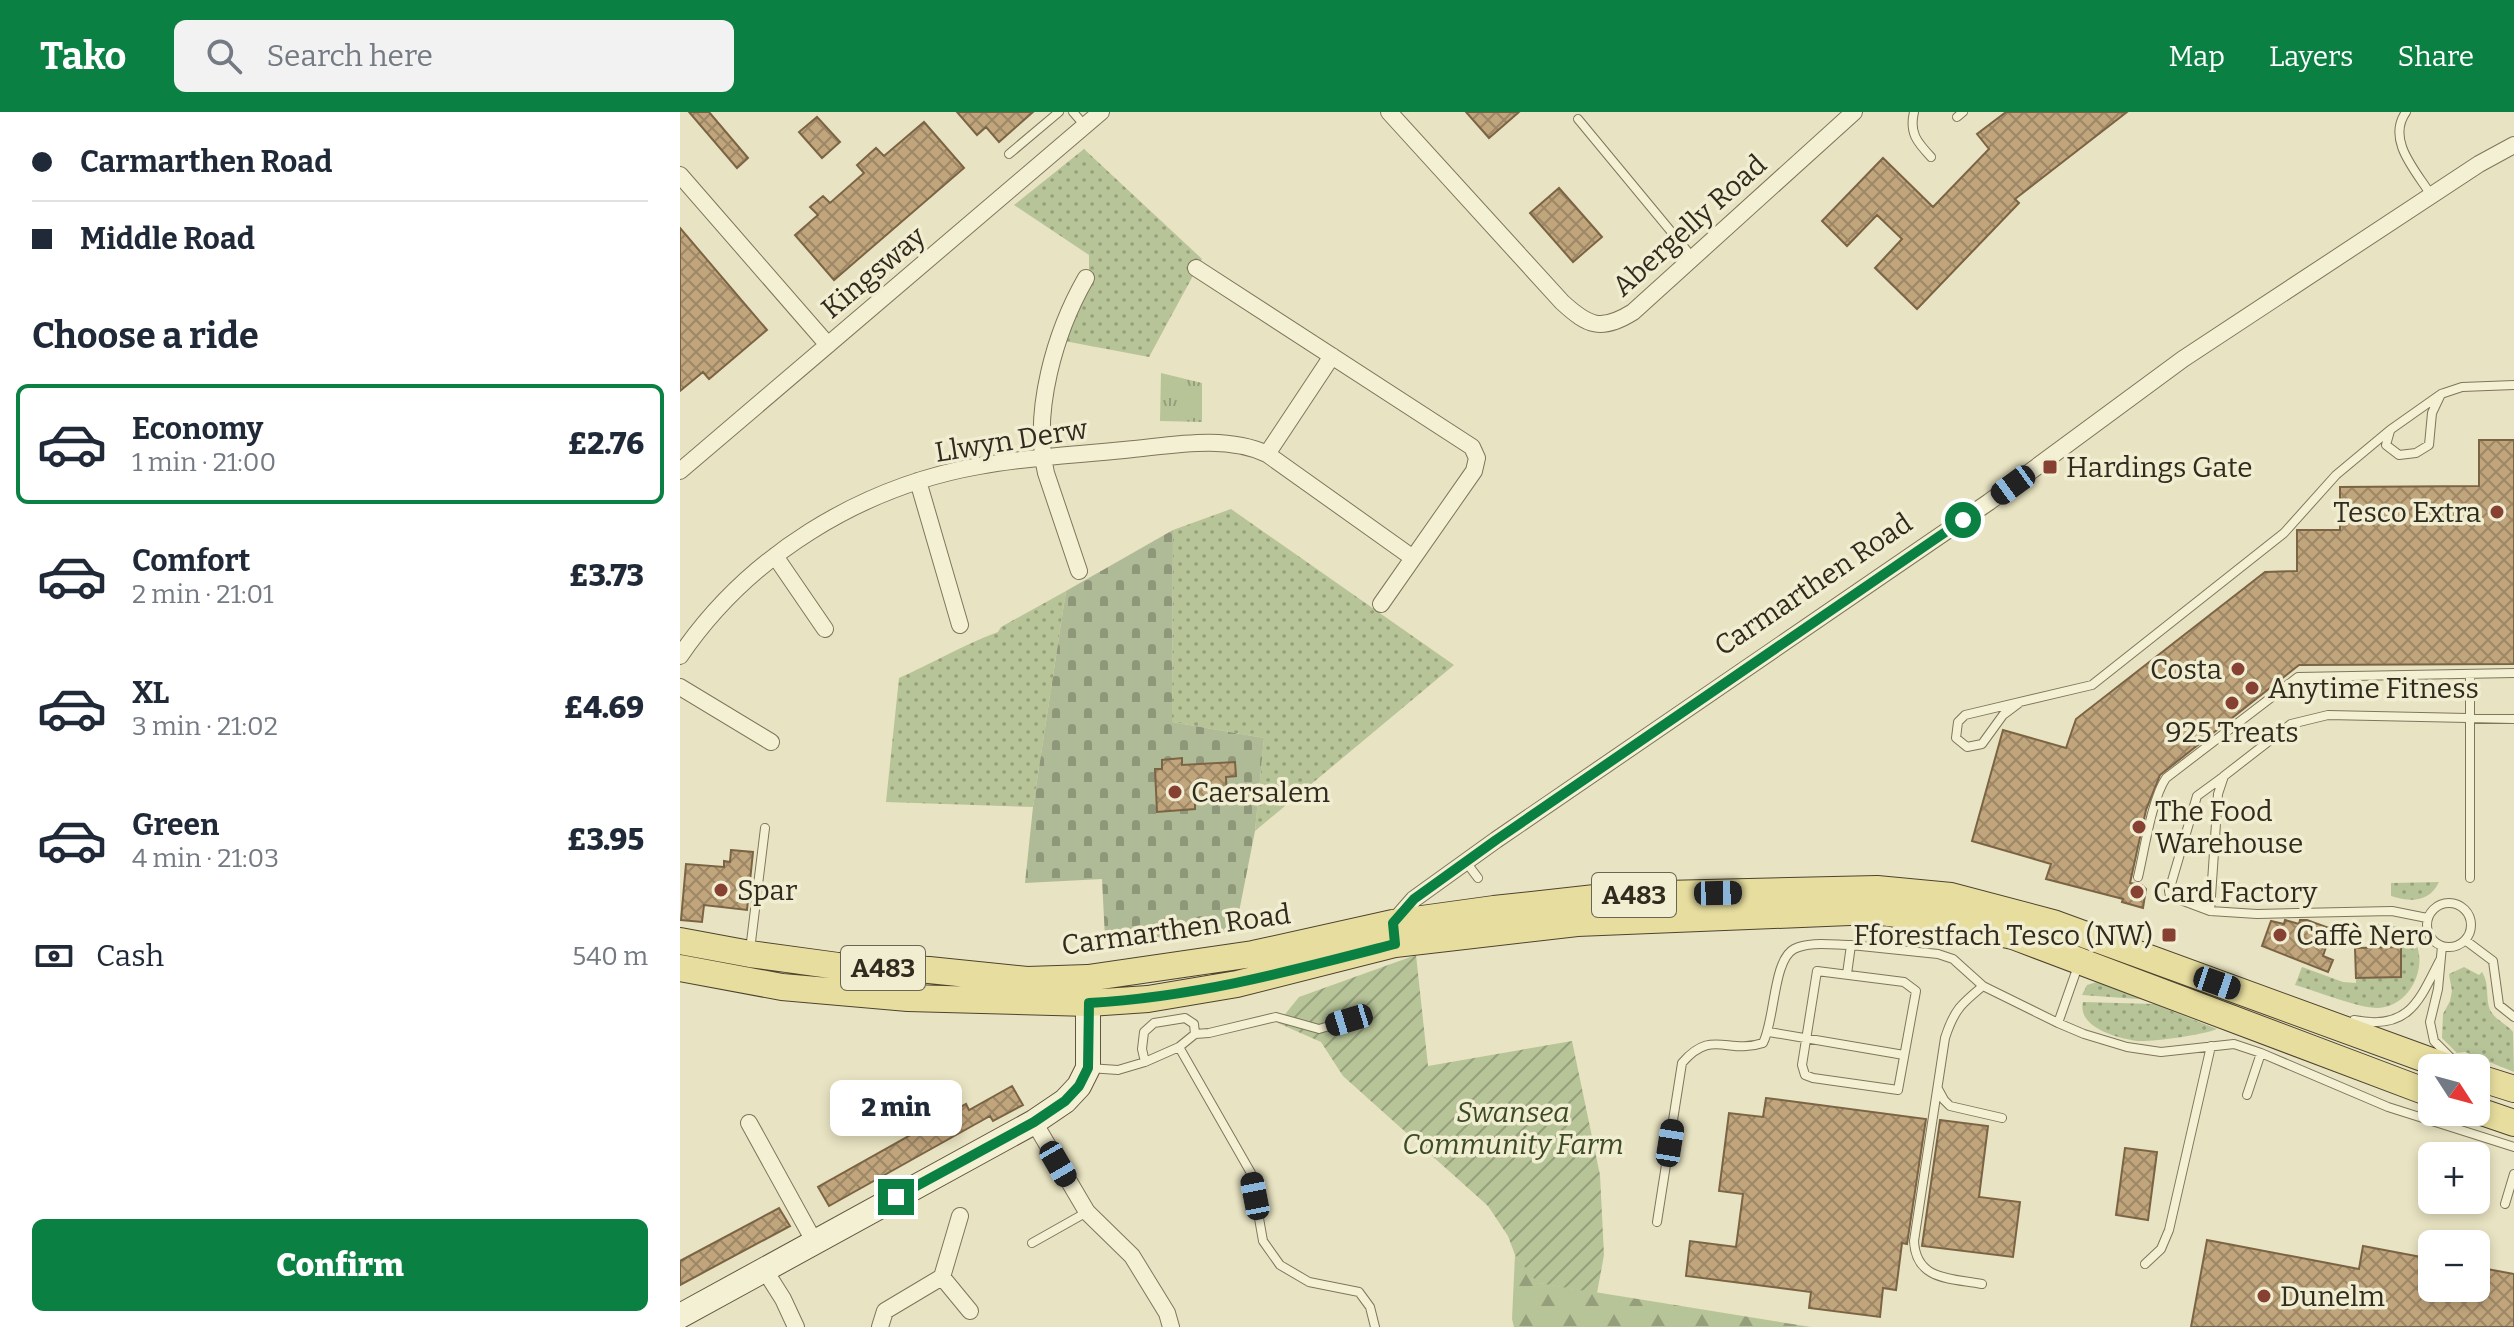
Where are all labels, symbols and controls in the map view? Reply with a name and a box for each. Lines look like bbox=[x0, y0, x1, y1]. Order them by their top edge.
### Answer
search box bbox=[174, 20, 734, 92]
text: Tako bbox=[40, 33, 126, 79]
icon: search bbox=[202, 34, 246, 78]
text: Search here bbox=[266, 38, 433, 74]
text: Map bbox=[2168, 40, 2225, 73]
text: Layers bbox=[2269, 40, 2353, 73]
text: Share bbox=[2397, 40, 2474, 73]
text: Carmarthen Road bbox=[80, 144, 332, 180]
street label: Abergelly Road bbox=[1606, 148, 1773, 303]
street label: Kingsway bbox=[815, 219, 932, 325]
text: Middle Road bbox=[80, 221, 255, 257]
text: Choose a ride bbox=[32, 314, 259, 358]
icon: car bbox=[36, 408, 108, 480]
text: Economy bbox=[132, 411, 263, 447]
street label: Llwyn Derw bbox=[932, 412, 1090, 469]
text: £2.76 bbox=[568, 426, 644, 462]
text: 1 min · 21:00 bbox=[132, 447, 276, 478]
place label: Hardings Gate bbox=[2066, 451, 2253, 484]
marker: Hardings Gate bbox=[2041, 458, 2059, 476]
car bbox=[1987, 461, 2039, 509]
place label: Tesco Extra bbox=[2333, 496, 2481, 529]
route start bbox=[1945, 502, 1981, 538]
marker: Tesco Extra bbox=[2488, 503, 2506, 521]
street label: Carmarthen Road bbox=[1708, 506, 1918, 663]
icon: car bbox=[36, 540, 108, 612]
text: Comfort bbox=[132, 543, 250, 579]
text: £3.73 bbox=[569, 558, 644, 594]
text: 2 min · 21:01 bbox=[132, 579, 274, 610]
place label: Costa bbox=[2150, 653, 2222, 686]
marker: Costa bbox=[2229, 660, 2247, 678]
icon: car bbox=[36, 672, 108, 744]
place label: Anytime Fitness bbox=[2268, 672, 2479, 705]
text: XL bbox=[132, 675, 169, 711]
marker: Anytime Fitness bbox=[2243, 679, 2261, 697]
text: £4.69 bbox=[564, 690, 644, 726]
marker: 925 Treats bbox=[2223, 694, 2241, 712]
text: 3 min · 21:02 bbox=[132, 711, 278, 742]
place label: 925 Treats bbox=[2165, 716, 2299, 749]
place label: Caersalem bbox=[1191, 776, 1330, 809]
marker: Caersalem bbox=[1166, 783, 1184, 801]
place label: The Food Warehouse bbox=[2155, 795, 2303, 860]
icon: car bbox=[36, 804, 108, 876]
text: Green bbox=[132, 807, 219, 843]
marker: The Food Warehouse bbox=[2130, 818, 2148, 836]
text: £3.95 bbox=[567, 822, 644, 858]
text: 4 min · 21:03 bbox=[132, 843, 279, 874]
road number: A483 bbox=[1592, 873, 1676, 917]
place label: Spar bbox=[737, 874, 797, 907]
place label: Card Factory bbox=[2153, 876, 2318, 909]
marker: Spar bbox=[712, 881, 730, 899]
car bbox=[1694, 881, 1742, 905]
marker: Card Factory bbox=[2128, 883, 2146, 901]
street label: Carmarthen Road bbox=[1059, 897, 1293, 962]
place label: Fforestfach Tesco (NW) bbox=[1853, 919, 2153, 952]
place label: Caffè Nero bbox=[2296, 919, 2433, 952]
marker: Fforestfach Tesco (NW) bbox=[2160, 926, 2178, 944]
marker: Caffè Nero bbox=[2271, 926, 2289, 944]
icon: cash bbox=[32, 934, 76, 978]
text: Cash bbox=[96, 938, 164, 974]
text: 540 m bbox=[572, 941, 648, 972]
road number: A483 bbox=[841, 946, 925, 990]
car bbox=[2190, 964, 2244, 1002]
car bbox=[1323, 1002, 1375, 1038]
north arrow bbox=[2418, 1054, 2490, 1126]
map controls bbox=[2418, 1054, 2490, 1302]
callout: 2 min bbox=[830, 1081, 962, 1137]
text: 2 min bbox=[861, 1092, 931, 1123]
park label: Swansea Community Farm bbox=[1402, 1096, 1624, 1161]
car bbox=[1654, 1117, 1686, 1169]
car bbox=[1036, 1137, 1080, 1191]
button: + bbox=[2418, 1142, 2490, 1214]
car bbox=[1239, 1170, 1271, 1222]
route end bbox=[878, 1179, 914, 1215]
button: Confirm bbox=[32, 1219, 648, 1311]
button: − bbox=[2418, 1230, 2490, 1302]
place label: Dunelm bbox=[2280, 1280, 2385, 1313]
marker: Dunelm bbox=[2255, 1287, 2273, 1305]

